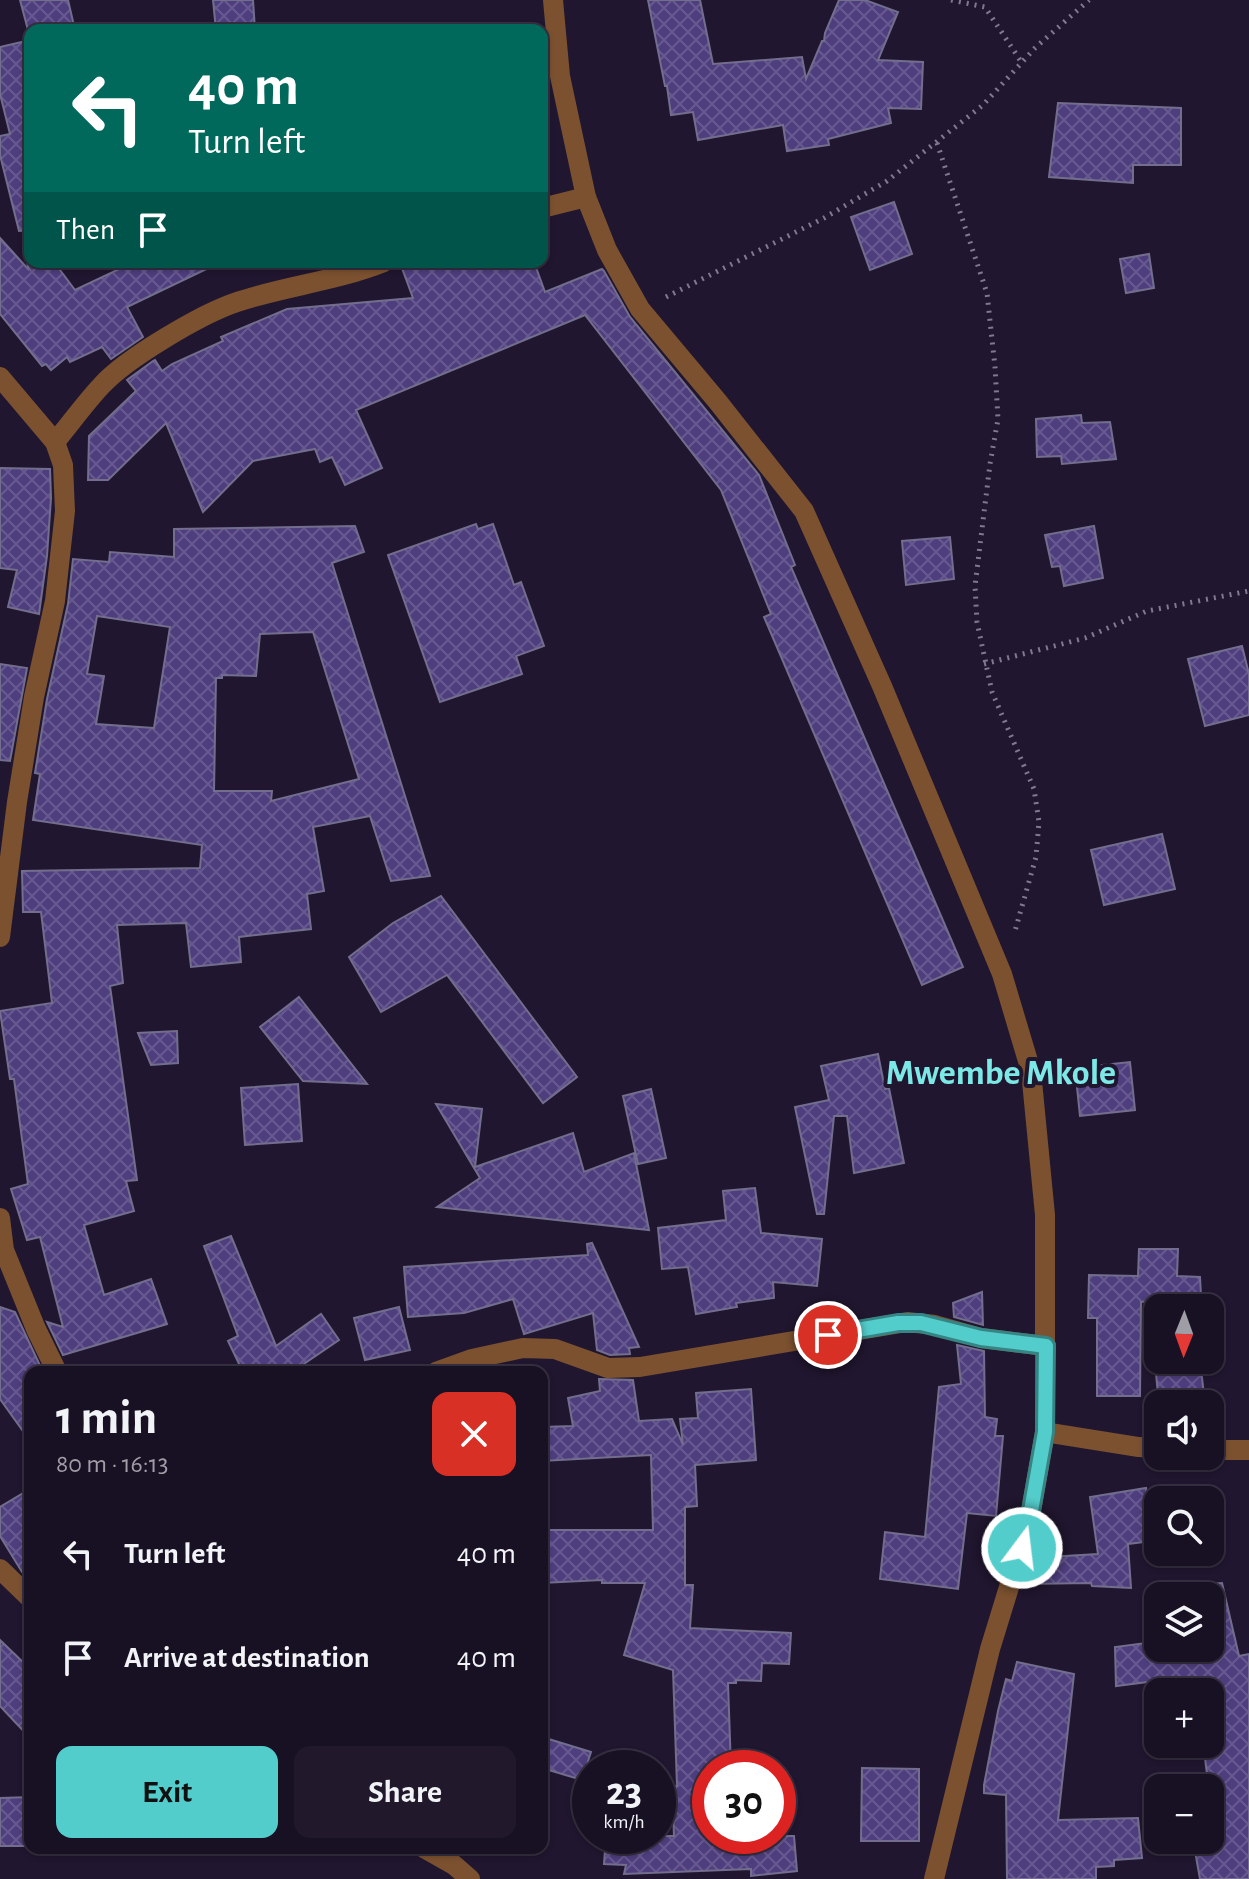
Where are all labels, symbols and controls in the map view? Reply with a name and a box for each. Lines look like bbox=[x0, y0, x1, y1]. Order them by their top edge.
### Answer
icon: left bbox=[56, 56, 160, 160]
text: 40 m bbox=[188, 59, 299, 115]
text: Turn left bbox=[188, 124, 305, 160]
icon: arrive bbox=[131, 208, 175, 252]
text: Then bbox=[56, 215, 115, 245]
district label: Mwembe Mkole bbox=[886, 1055, 1116, 1091]
north arrow bbox=[1144, 1294, 1224, 1374]
map controls bbox=[1144, 1294, 1224, 1854]
pin bbox=[794, 1301, 862, 1369]
icon: arrive bbox=[806, 1313, 850, 1357]
button: sound bbox=[1144, 1390, 1224, 1470]
button: close bbox=[432, 1392, 516, 1476]
text: 1 min bbox=[56, 1395, 157, 1443]
text: 80 m · 16:13 bbox=[56, 1451, 168, 1477]
button: search bbox=[1144, 1486, 1224, 1566]
position arrow bbox=[980, 1506, 1064, 1590]
icon: left bbox=[56, 1532, 100, 1576]
text: Turn left bbox=[124, 1539, 225, 1569]
text: 40 m bbox=[457, 1539, 516, 1569]
button: layers bbox=[1144, 1582, 1224, 1662]
icon: arrive bbox=[56, 1636, 100, 1680]
text: Arrive at destination bbox=[124, 1643, 370, 1673]
text: 40 m bbox=[457, 1643, 516, 1673]
button: + bbox=[1144, 1678, 1224, 1758]
button: Exit bbox=[56, 1746, 278, 1838]
button: Share bbox=[294, 1746, 516, 1838]
speed limit sign: 30 bbox=[692, 1750, 796, 1854]
text: 23 bbox=[606, 1772, 642, 1812]
button: − bbox=[1144, 1774, 1224, 1854]
text: km/h bbox=[603, 1812, 645, 1832]

